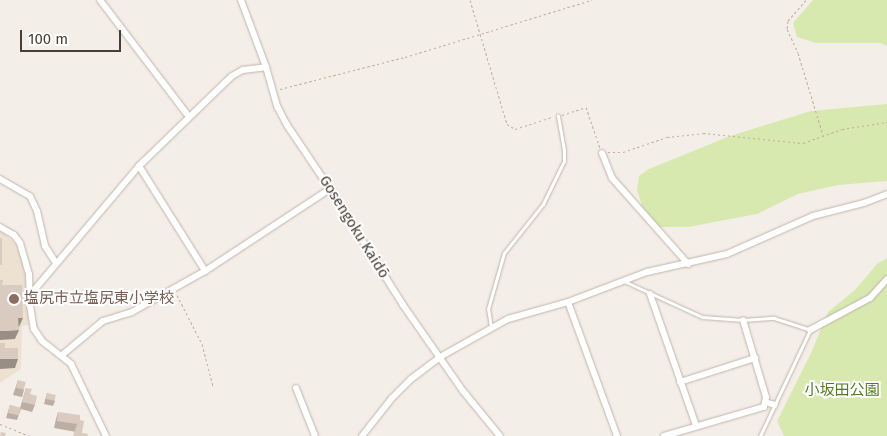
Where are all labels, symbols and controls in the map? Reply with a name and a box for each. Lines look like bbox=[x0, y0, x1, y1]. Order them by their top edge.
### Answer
scale bar bbox=[22, 20, 124, 52]
text: 100 m bbox=[28, 30, 68, 48]
street label: Gosengoku Kaidō bbox=[315, 172, 393, 282]
place label: 塩尻市立塩尻東小学校 bbox=[24, 290, 174, 308]
marker: 塩尻市立塩尻東小学校 bbox=[8, 293, 20, 305]
park label: 小坂田公園 bbox=[805, 382, 879, 400]

